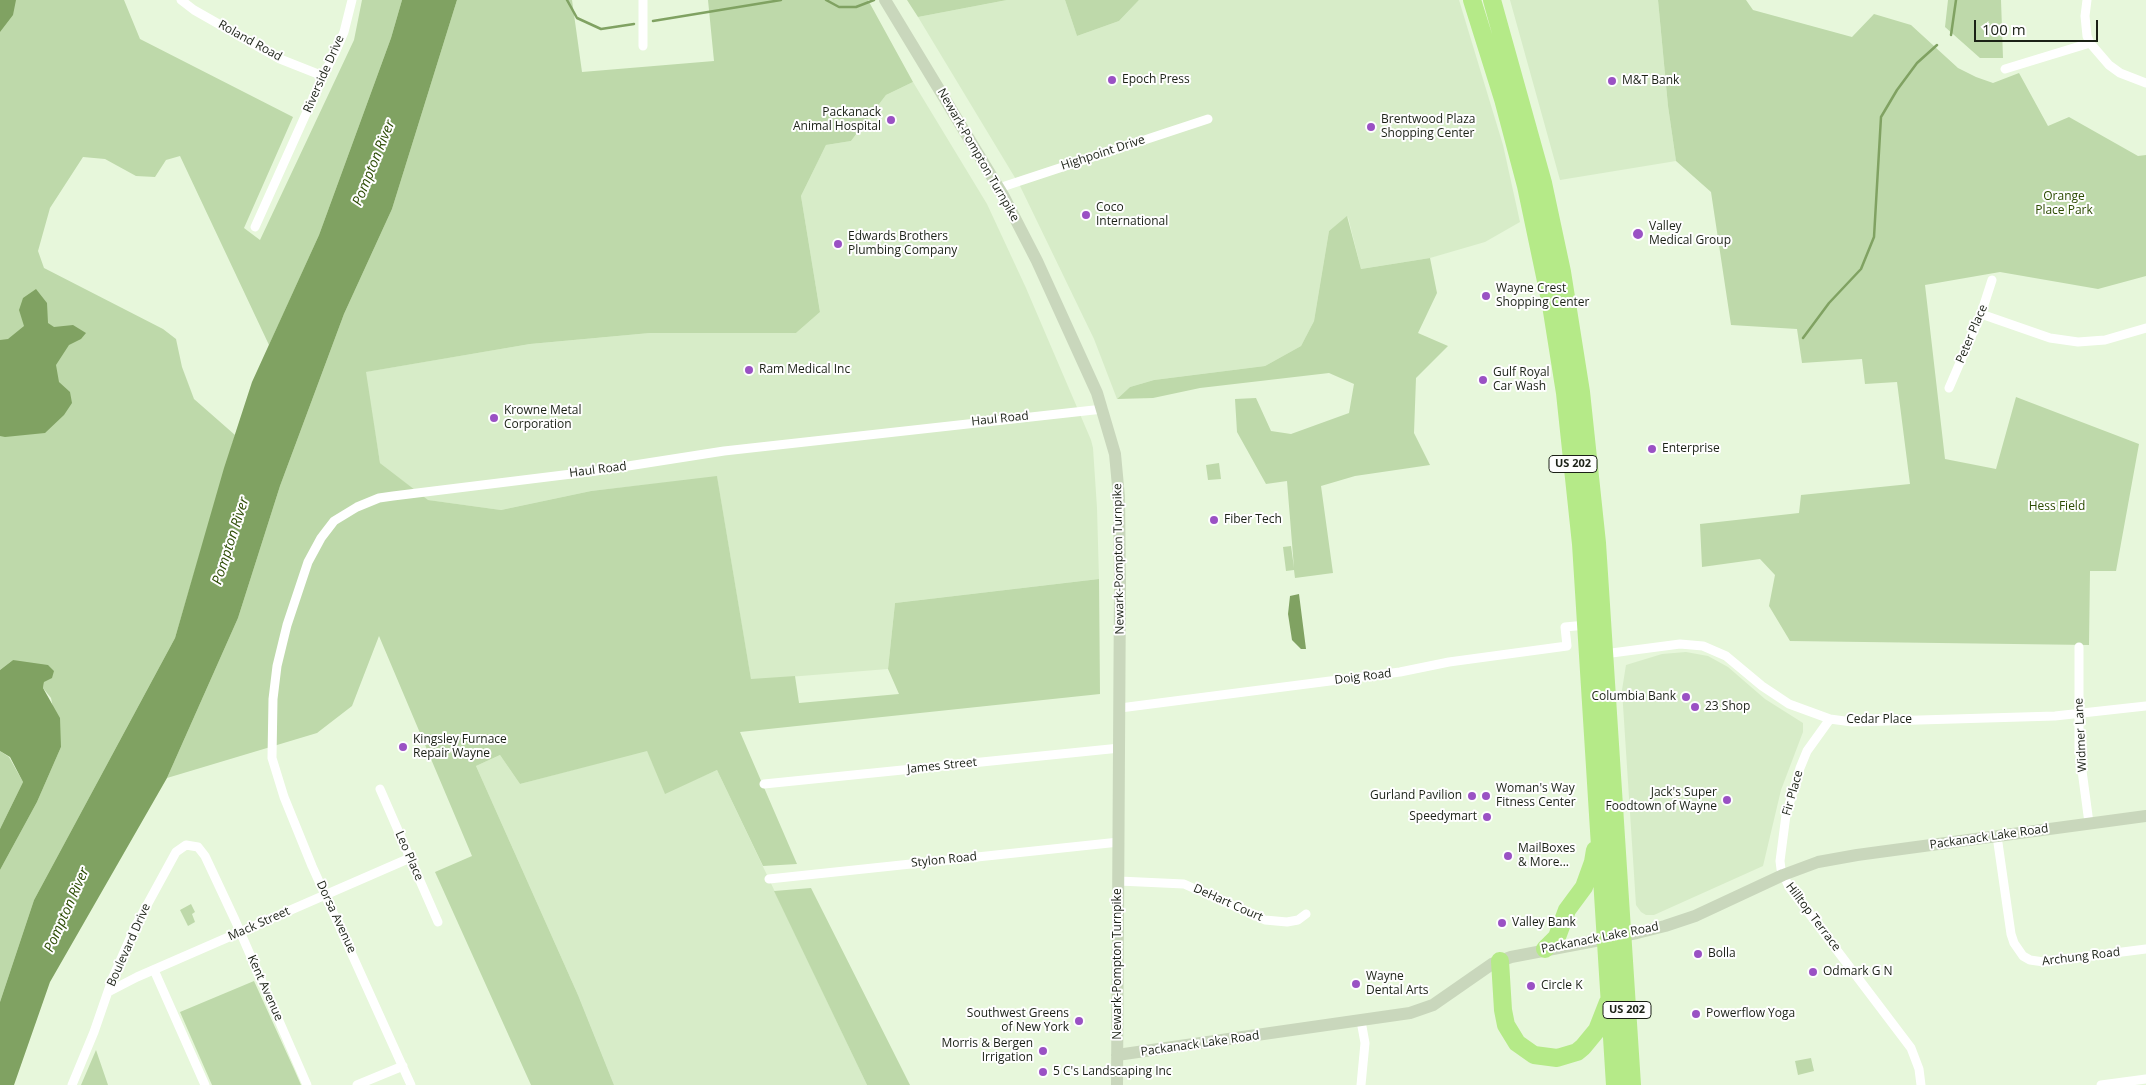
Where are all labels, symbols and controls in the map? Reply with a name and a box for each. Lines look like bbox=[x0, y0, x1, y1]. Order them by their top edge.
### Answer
scale bar bbox=[1976, 10, 2100, 42]
street label: Roland Road bbox=[216, 18, 284, 64]
text: 100 m bbox=[1982, 19, 2026, 39]
street label: Riverside Drive bbox=[300, 33, 348, 115]
place label: Epoch Press bbox=[1122, 73, 1190, 87]
marker: Epoch Press bbox=[1106, 74, 1118, 86]
place label: M&T Bank bbox=[1622, 74, 1679, 88]
marker: M&T Bank bbox=[1606, 75, 1618, 87]
street label: Newark-Pompton Turnpike bbox=[934, 86, 1022, 224]
place label: Packanack Animal Hospital bbox=[793, 106, 881, 134]
place label: Brentwood Plaza Shopping Center bbox=[1381, 113, 1475, 141]
marker: Packanack Animal Hospital bbox=[885, 114, 897, 126]
water label: Pompton River bbox=[349, 118, 399, 208]
marker: Brentwood Plaza Shopping Center bbox=[1365, 121, 1377, 133]
street label: Highpoint Drive bbox=[1059, 133, 1147, 173]
park label: Orange Place Park bbox=[2035, 190, 2093, 218]
place label: Coco International bbox=[1096, 201, 1168, 229]
marker: Coco International bbox=[1080, 209, 1092, 221]
place label: Valley Medical Group bbox=[1649, 220, 1731, 248]
marker: Valley Medical Group bbox=[1631, 227, 1645, 241]
place label: Edwards Brothers Plumbing Company bbox=[848, 230, 957, 258]
marker: Edwards Brothers Plumbing Company bbox=[832, 238, 844, 250]
place label: Wayne Crest Shopping Center bbox=[1496, 282, 1589, 310]
marker: Wayne Crest Shopping Center bbox=[1480, 290, 1492, 302]
street label: Peter Place bbox=[1953, 302, 1991, 366]
place label: Ram Medical Inc bbox=[759, 363, 850, 377]
marker: Ram Medical Inc bbox=[743, 364, 755, 376]
place label: Gulf Royal Car Wash bbox=[1493, 366, 1550, 394]
marker: Gulf Royal Car Wash bbox=[1477, 374, 1489, 386]
place label: Krowne Metal Corporation bbox=[504, 404, 581, 432]
street label: Haul Road bbox=[971, 409, 1029, 429]
marker: Krowne Metal Corporation bbox=[488, 412, 500, 424]
place label: Enterprise bbox=[1662, 442, 1720, 456]
marker: Enterprise bbox=[1646, 443, 1658, 455]
road number: US 202 bbox=[1549, 456, 1597, 472]
street label: Haul Road bbox=[569, 459, 627, 481]
street label: Newark-Pompton Turnpike bbox=[1110, 483, 1128, 635]
water label: Pompton River bbox=[209, 495, 253, 587]
park label: Hess Field bbox=[2029, 500, 2085, 514]
place label: Fiber Tech bbox=[1224, 513, 1282, 527]
marker: Fiber Tech bbox=[1208, 514, 1220, 526]
street label: Doig Road bbox=[1334, 666, 1392, 688]
place label: Columbia Bank bbox=[1591, 690, 1676, 704]
marker: Columbia Bank bbox=[1680, 691, 1692, 703]
street label: Widmer Lane bbox=[2072, 697, 2090, 773]
place label: 23 Shop bbox=[1705, 700, 1750, 714]
marker: 23 Shop bbox=[1689, 701, 1701, 713]
street label: Cedar Place bbox=[1846, 713, 1912, 727]
place label: Kingsley Furnace Repair Wayne bbox=[413, 733, 507, 761]
marker: Kingsley Furnace Repair Wayne bbox=[397, 741, 409, 753]
street label: James Street bbox=[906, 755, 978, 777]
street label: Fir Place bbox=[1780, 769, 1806, 817]
place label: Woman's Way Fitness Center bbox=[1496, 782, 1576, 810]
place label: Jack's Super Foodtown of Wayne bbox=[1606, 786, 1717, 814]
place label: Gurland Pavilion bbox=[1370, 789, 1462, 803]
marker: Gurland Pavilion bbox=[1466, 790, 1478, 802]
marker: Woman's Way Fitness Center bbox=[1480, 790, 1492, 802]
marker: Jack's Super Foodtown of Wayne bbox=[1721, 794, 1733, 806]
place label: Speedymart bbox=[1409, 810, 1477, 824]
marker: Speedymart bbox=[1481, 811, 1493, 823]
street label: Packanack Lake Road bbox=[1929, 822, 2049, 852]
street label: Leo Place bbox=[392, 829, 426, 883]
place label: MailBoxes & More... bbox=[1518, 842, 1575, 870]
street label: Stylon Road bbox=[910, 849, 978, 871]
marker: MailBoxes & More... bbox=[1502, 850, 1514, 862]
water label: Pompton River bbox=[41, 865, 93, 955]
street label: Dorsa Avenue bbox=[313, 879, 359, 955]
street label: Hilltop Terrace bbox=[1783, 880, 1843, 954]
street label: DeHart Court bbox=[1191, 881, 1265, 925]
street label: Newark-Pompton Turnpike bbox=[1111, 888, 1125, 1040]
street label: Boulevard Drive bbox=[104, 901, 154, 989]
street label: Mack Street bbox=[226, 904, 292, 944]
place label: Valley Bank bbox=[1512, 916, 1576, 930]
marker: Valley Bank bbox=[1496, 917, 1508, 929]
street label: Packanack Lake Road bbox=[1540, 920, 1660, 956]
street label: Archung Road bbox=[2041, 945, 2121, 969]
place label: Bolla bbox=[1708, 947, 1736, 961]
marker: Bolla bbox=[1692, 948, 1704, 960]
street label: Kent Avenue bbox=[244, 953, 286, 1023]
place label: Odmark G N bbox=[1823, 965, 1893, 979]
marker: Odmark G N bbox=[1807, 966, 1819, 978]
place label: Wayne Dental Arts bbox=[1366, 970, 1428, 998]
marker: Wayne Dental Arts bbox=[1350, 978, 1362, 990]
place label: Circle K bbox=[1541, 979, 1582, 993]
marker: Circle K bbox=[1525, 980, 1537, 992]
road number: US 202 bbox=[1603, 1002, 1651, 1018]
place label: Southwest Greens of New York bbox=[967, 1007, 1069, 1035]
place label: Powerflow Yoga bbox=[1706, 1007, 1795, 1021]
marker: Powerflow Yoga bbox=[1690, 1008, 1702, 1020]
marker: Southwest Greens of New York bbox=[1073, 1015, 1085, 1027]
street label: Packanack Lake Road bbox=[1140, 1029, 1260, 1059]
place label: Morris & Bergen Irrigation bbox=[941, 1037, 1033, 1065]
marker: Morris & Bergen Irrigation bbox=[1037, 1045, 1049, 1057]
place label: 5 C's Landscaping Inc bbox=[1053, 1065, 1172, 1079]
marker: 5 C's Landscaping Inc bbox=[1037, 1066, 1049, 1078]

